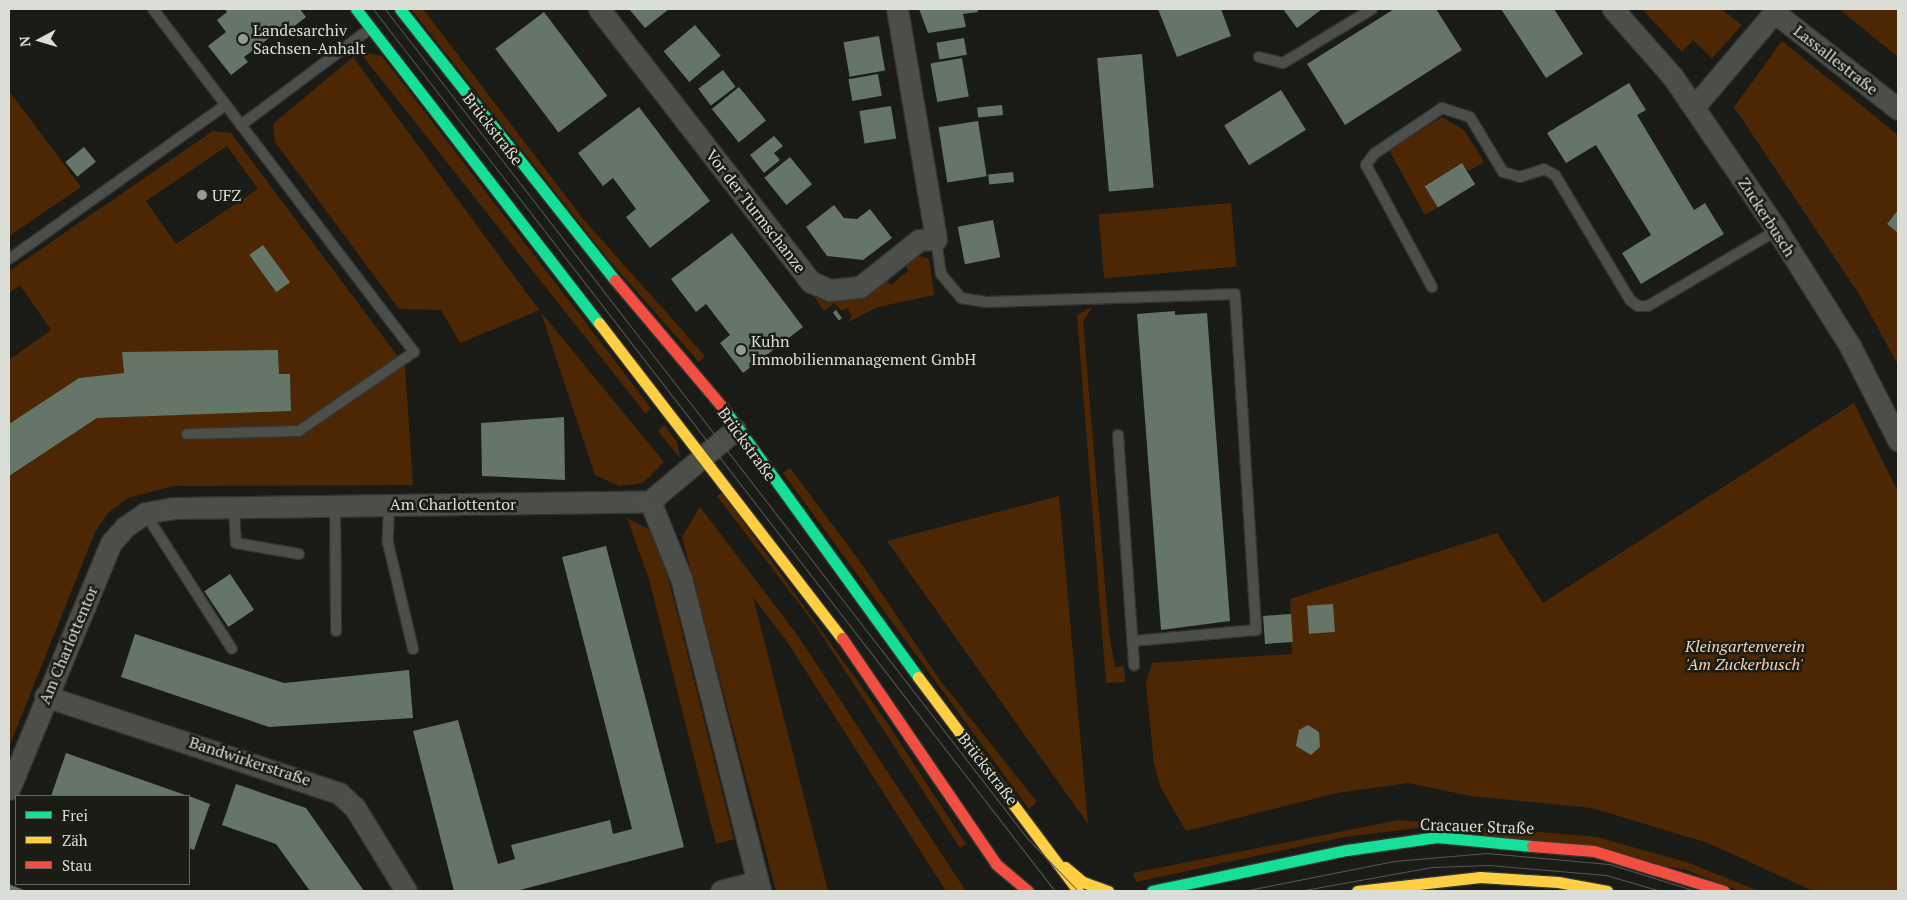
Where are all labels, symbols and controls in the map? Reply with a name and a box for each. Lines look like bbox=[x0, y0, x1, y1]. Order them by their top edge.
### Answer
north arrow bbox=[15, 15, 65, 65]
place label: Landesarchiv Sachsen-Anhalt bbox=[253, 20, 366, 58]
street label: Lassallestraße bbox=[1790, 21, 1882, 99]
marker: Landesarchiv Sachsen-Anhalt bbox=[237, 33, 249, 45]
text: N bbox=[15, 35, 35, 48]
street label: Brückstraße bbox=[459, 89, 527, 169]
street label: Vor der Turmschanze bbox=[702, 146, 810, 276]
street label: Zuckerbusch bbox=[1734, 174, 1800, 260]
place label: UFZ bbox=[212, 185, 241, 205]
marker: UFZ bbox=[196, 189, 208, 201]
place label: Kuhn Immobilienmanagement GmbH bbox=[751, 331, 976, 369]
marker: Kuhn Immobilienmanagement GmbH bbox=[735, 344, 747, 356]
street label: Brückstraße bbox=[714, 403, 780, 485]
street label: Am Charlottentor bbox=[390, 494, 516, 514]
street label: Am Charlottentor bbox=[34, 583, 102, 707]
park label: Kleingartenverein 'Am Zuckerbusch' bbox=[1685, 636, 1805, 674]
street label: Brückstraße bbox=[954, 729, 1022, 809]
street label: Bandwirkerstraße bbox=[187, 732, 313, 790]
legend bbox=[15, 795, 190, 885]
text: Frei bbox=[62, 805, 88, 825]
street label: Cracauer Straße bbox=[1420, 814, 1534, 838]
text: Zäh bbox=[62, 830, 88, 850]
text: Stau bbox=[62, 855, 92, 875]

